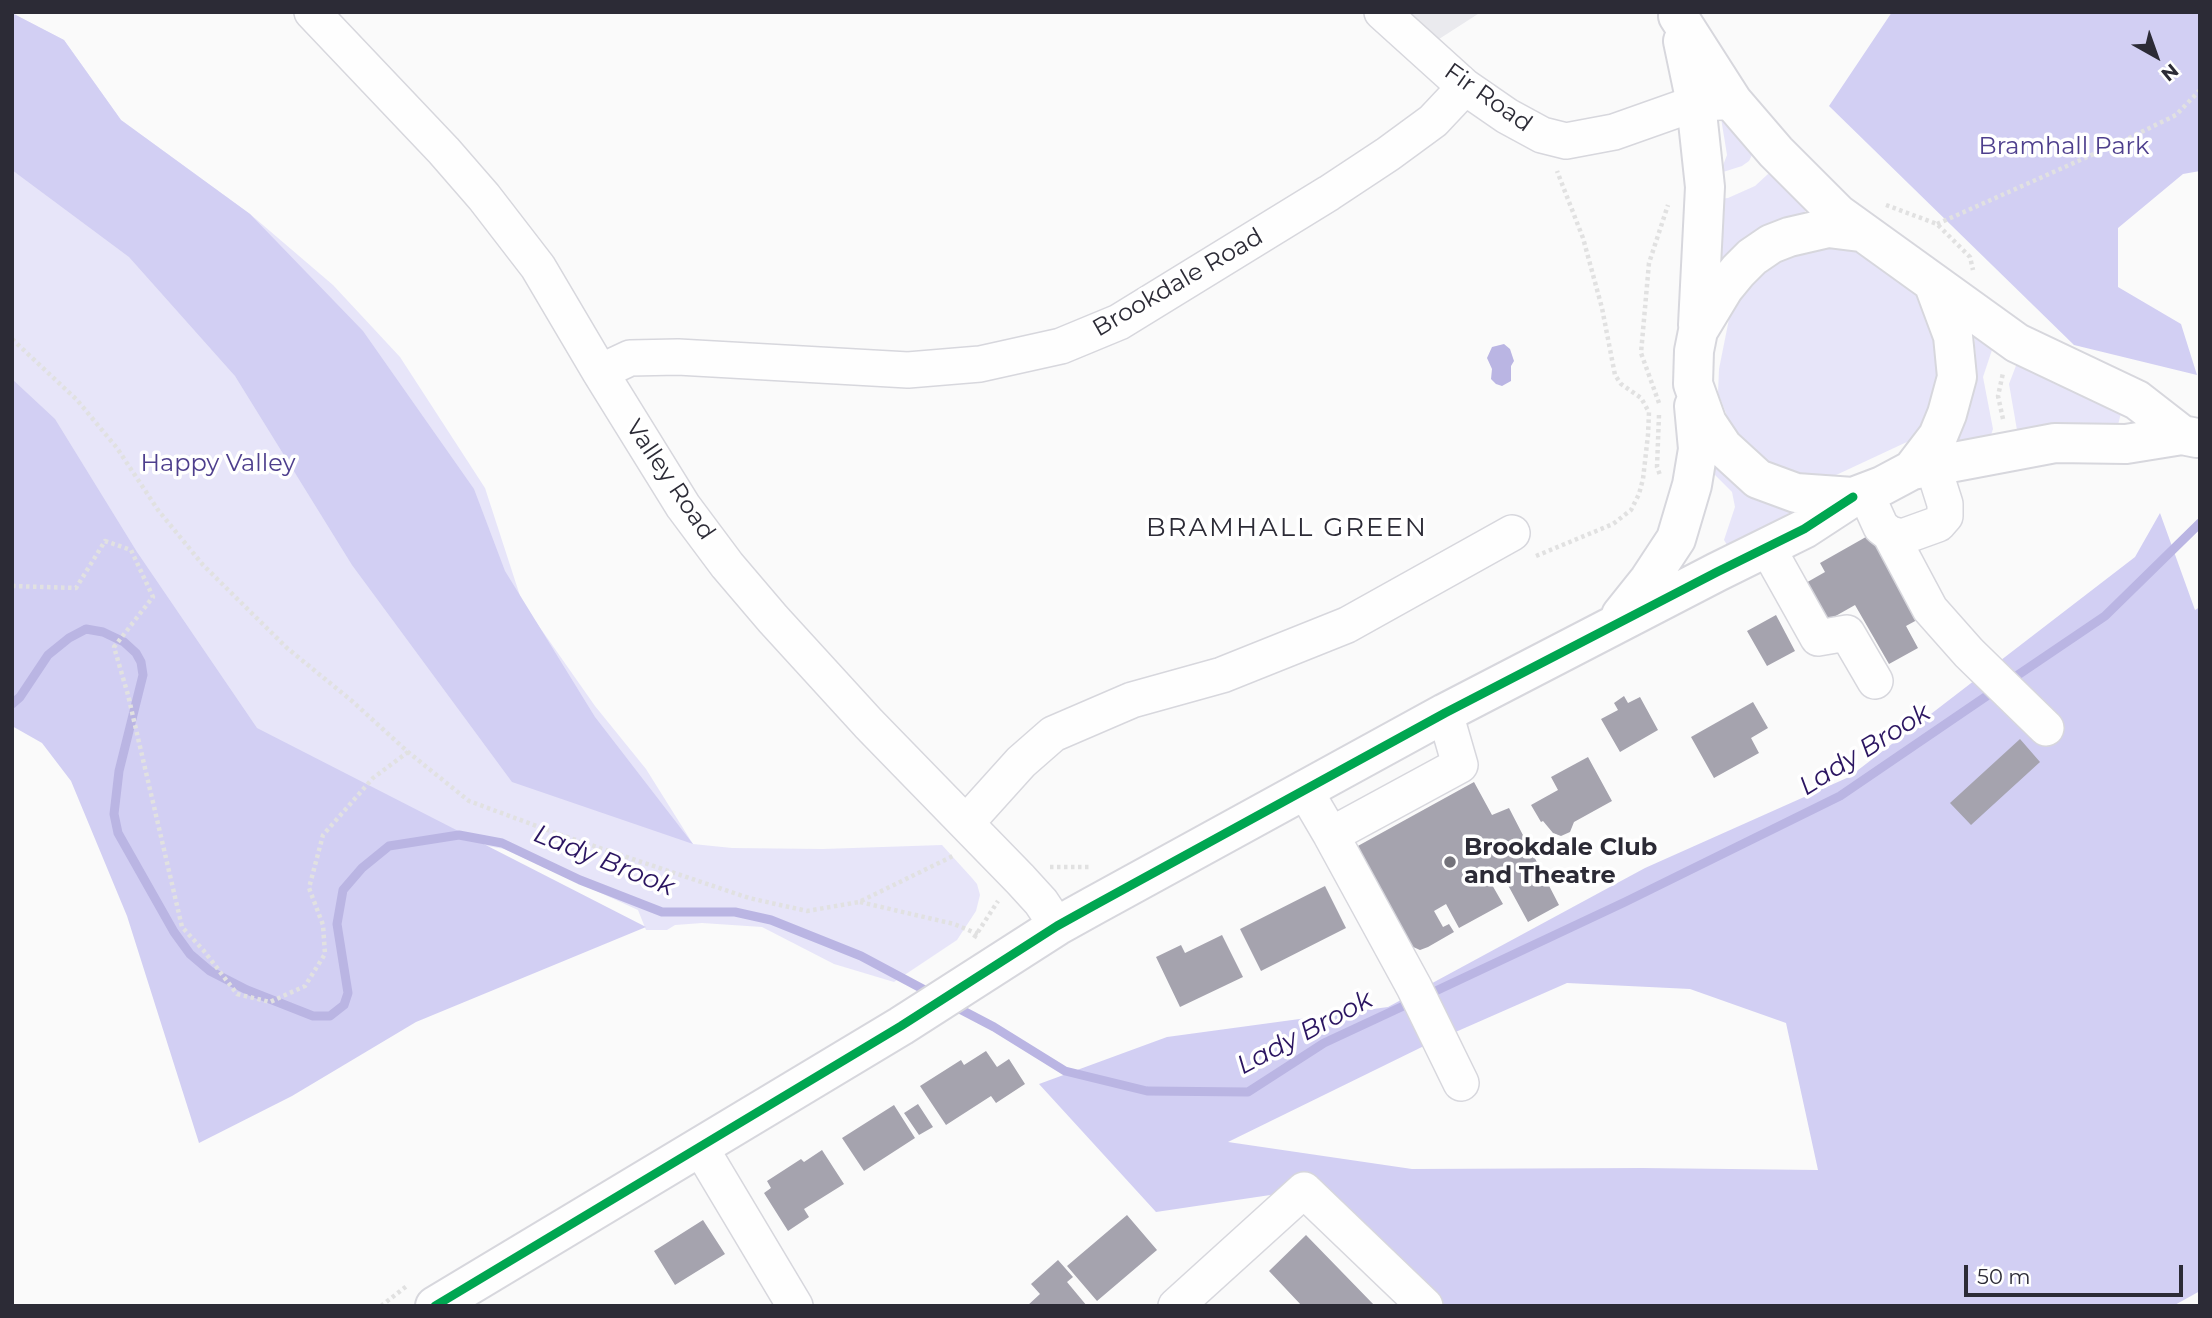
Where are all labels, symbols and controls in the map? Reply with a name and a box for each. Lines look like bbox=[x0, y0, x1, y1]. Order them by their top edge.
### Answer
north arrow bbox=[2121, 21, 2191, 91]
street label: Fir Road bbox=[1439, 57, 1537, 139]
text: N bbox=[2157, 59, 2183, 86]
park label: Bramhall Park bbox=[1979, 133, 2149, 161]
street label: Brookdale Road bbox=[1088, 223, 1268, 343]
street label: Valley Road bbox=[619, 414, 721, 546]
park label: Happy Valley bbox=[140, 450, 296, 478]
district label: BRAMHALL GREEN bbox=[1148, 512, 1426, 544]
water label: Lady Brook bbox=[1794, 697, 1936, 803]
water label: Lady Brook bbox=[529, 819, 679, 903]
place label: Brookdale Club and Theatre bbox=[1464, 834, 1657, 890]
marker: Brookdale Club and Theatre bbox=[1442, 854, 1458, 870]
water label: Lady Brook bbox=[1232, 984, 1378, 1082]
scale bar bbox=[1967, 1252, 2186, 1296]
text: 50 m bbox=[1977, 1264, 2031, 1289]

